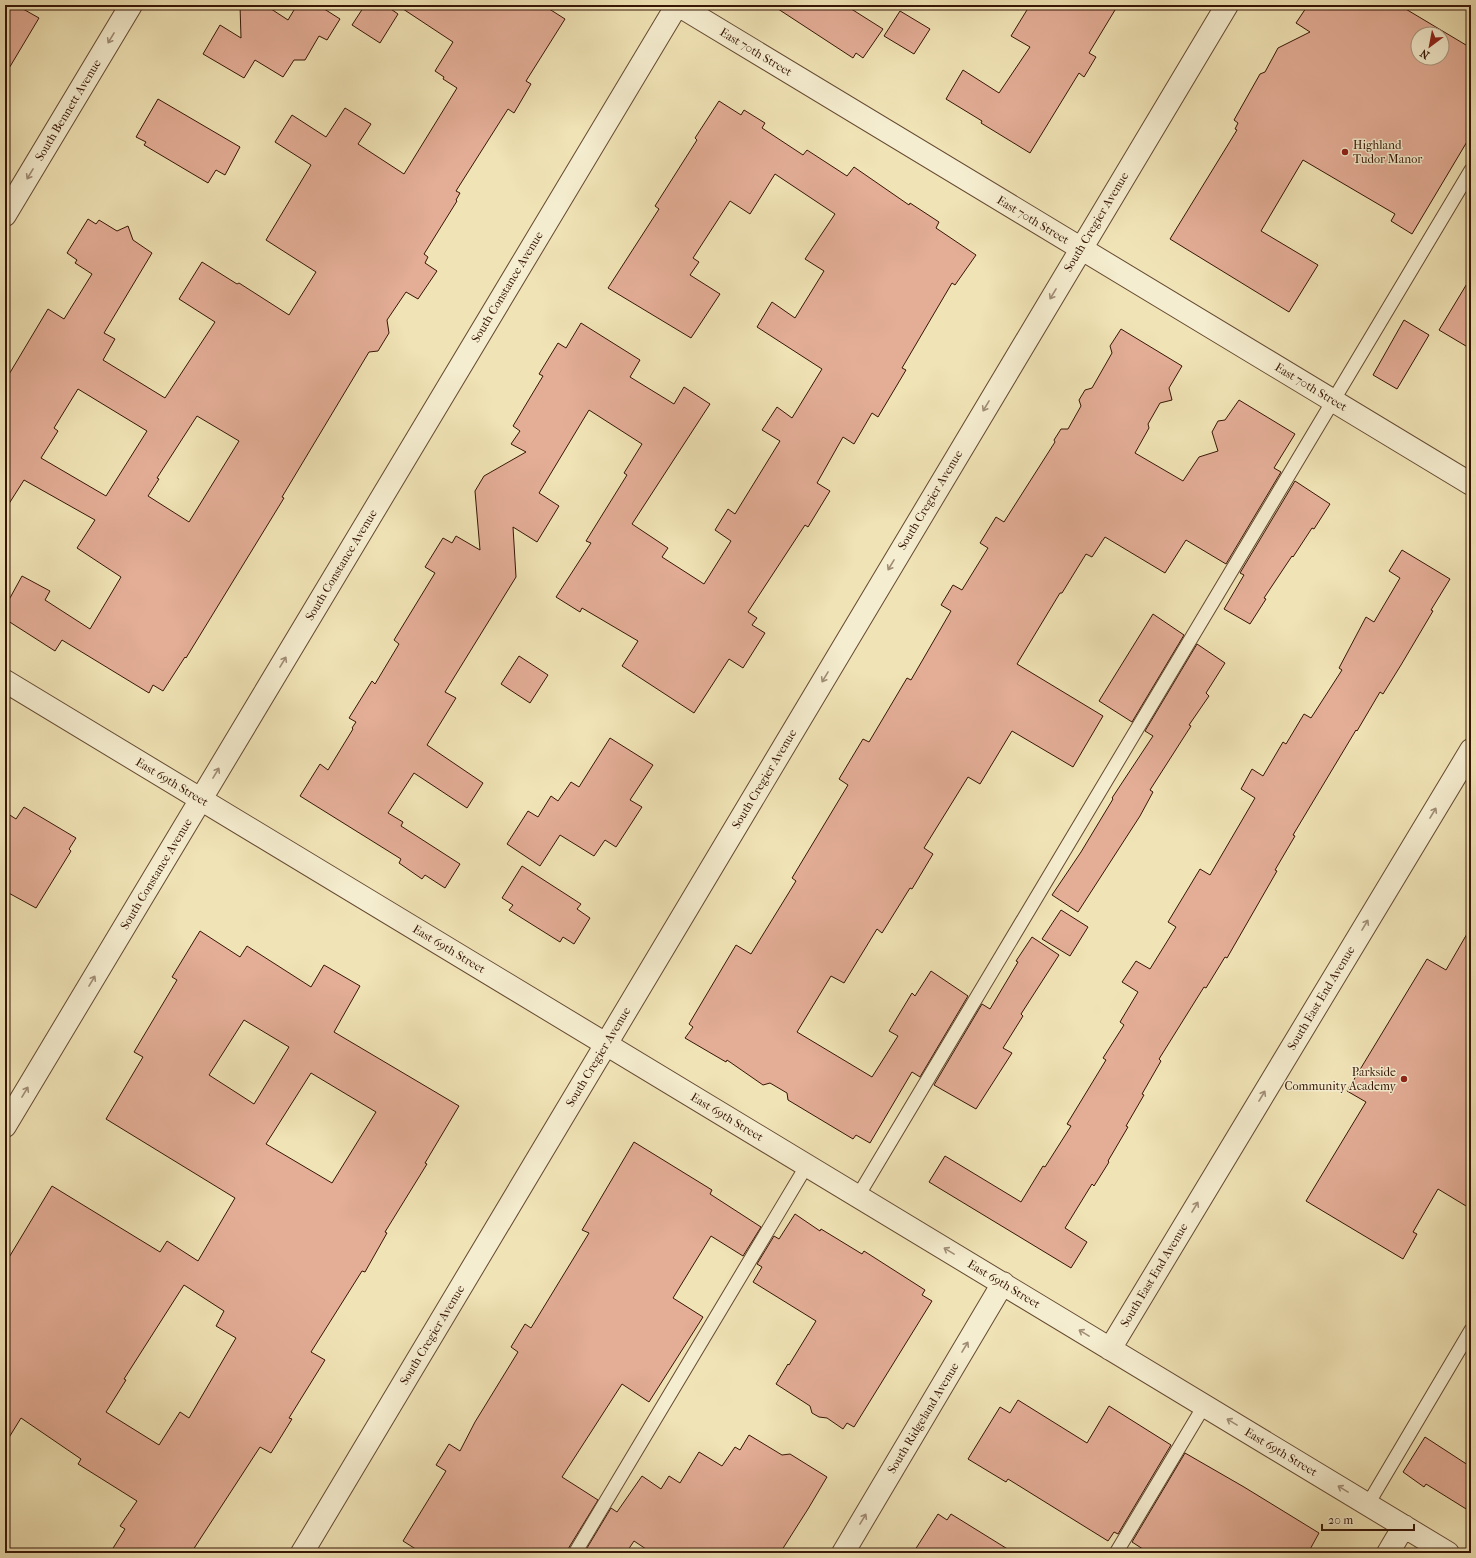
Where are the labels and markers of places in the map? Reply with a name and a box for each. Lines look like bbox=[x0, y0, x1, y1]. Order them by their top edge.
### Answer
place label: Highland Tudor Manor bbox=[1353, 138, 1423, 166]
marker: Highland Tudor Manor bbox=[1340, 147, 1350, 157]
place label: Parkside Community Academy bbox=[1284, 1065, 1397, 1093]
marker: Parkside Community Academy bbox=[1399, 1074, 1409, 1084]

